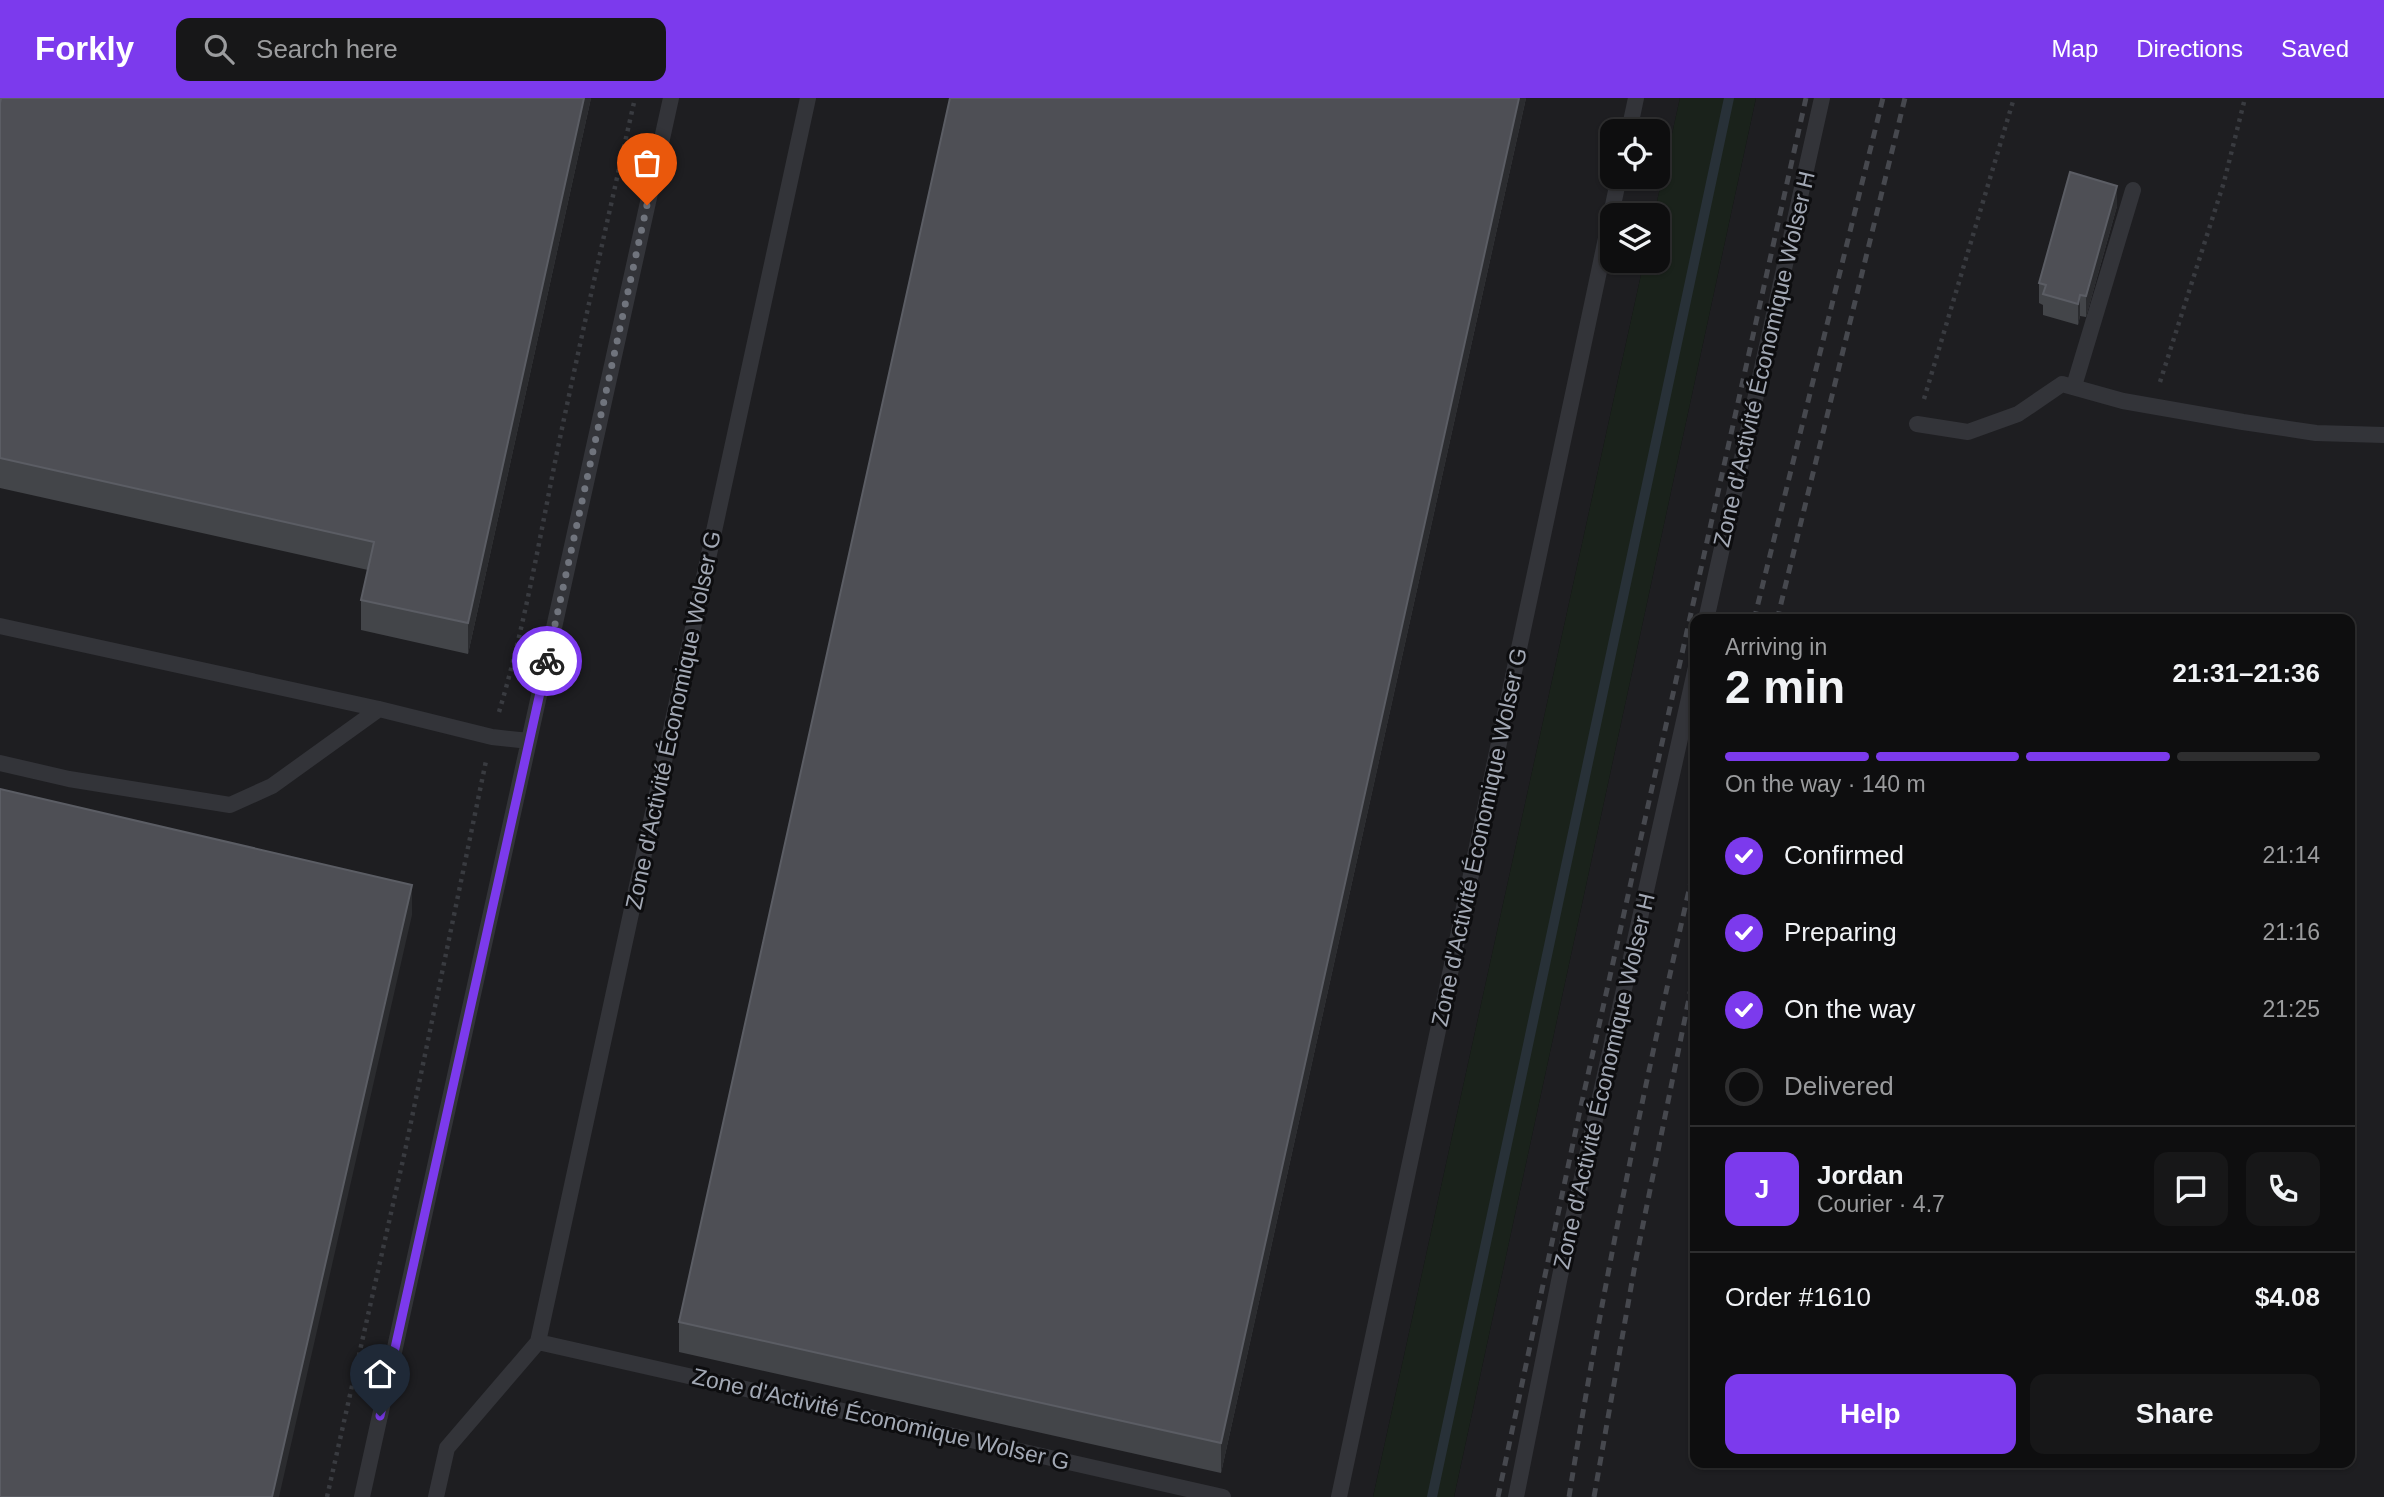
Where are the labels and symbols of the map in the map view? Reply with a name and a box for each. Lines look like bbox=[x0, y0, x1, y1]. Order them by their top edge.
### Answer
pin bbox=[617, 133, 677, 205]
street label: Zone d'Activité Économique Wolser H bbox=[1708, 169, 1820, 549]
street label: Zone d'Activité Économique Wolser G bbox=[620, 528, 726, 912]
courier bbox=[512, 626, 582, 696]
street label: Zone d'Activité Économique Wolser G bbox=[1426, 645, 1532, 1029]
street label: Zone d'Activité Économique Wolser H bbox=[1548, 891, 1660, 1271]
pin bbox=[350, 1344, 410, 1416]
street label: Zone d'Activité Économique Wolser G bbox=[690, 1363, 1072, 1475]

